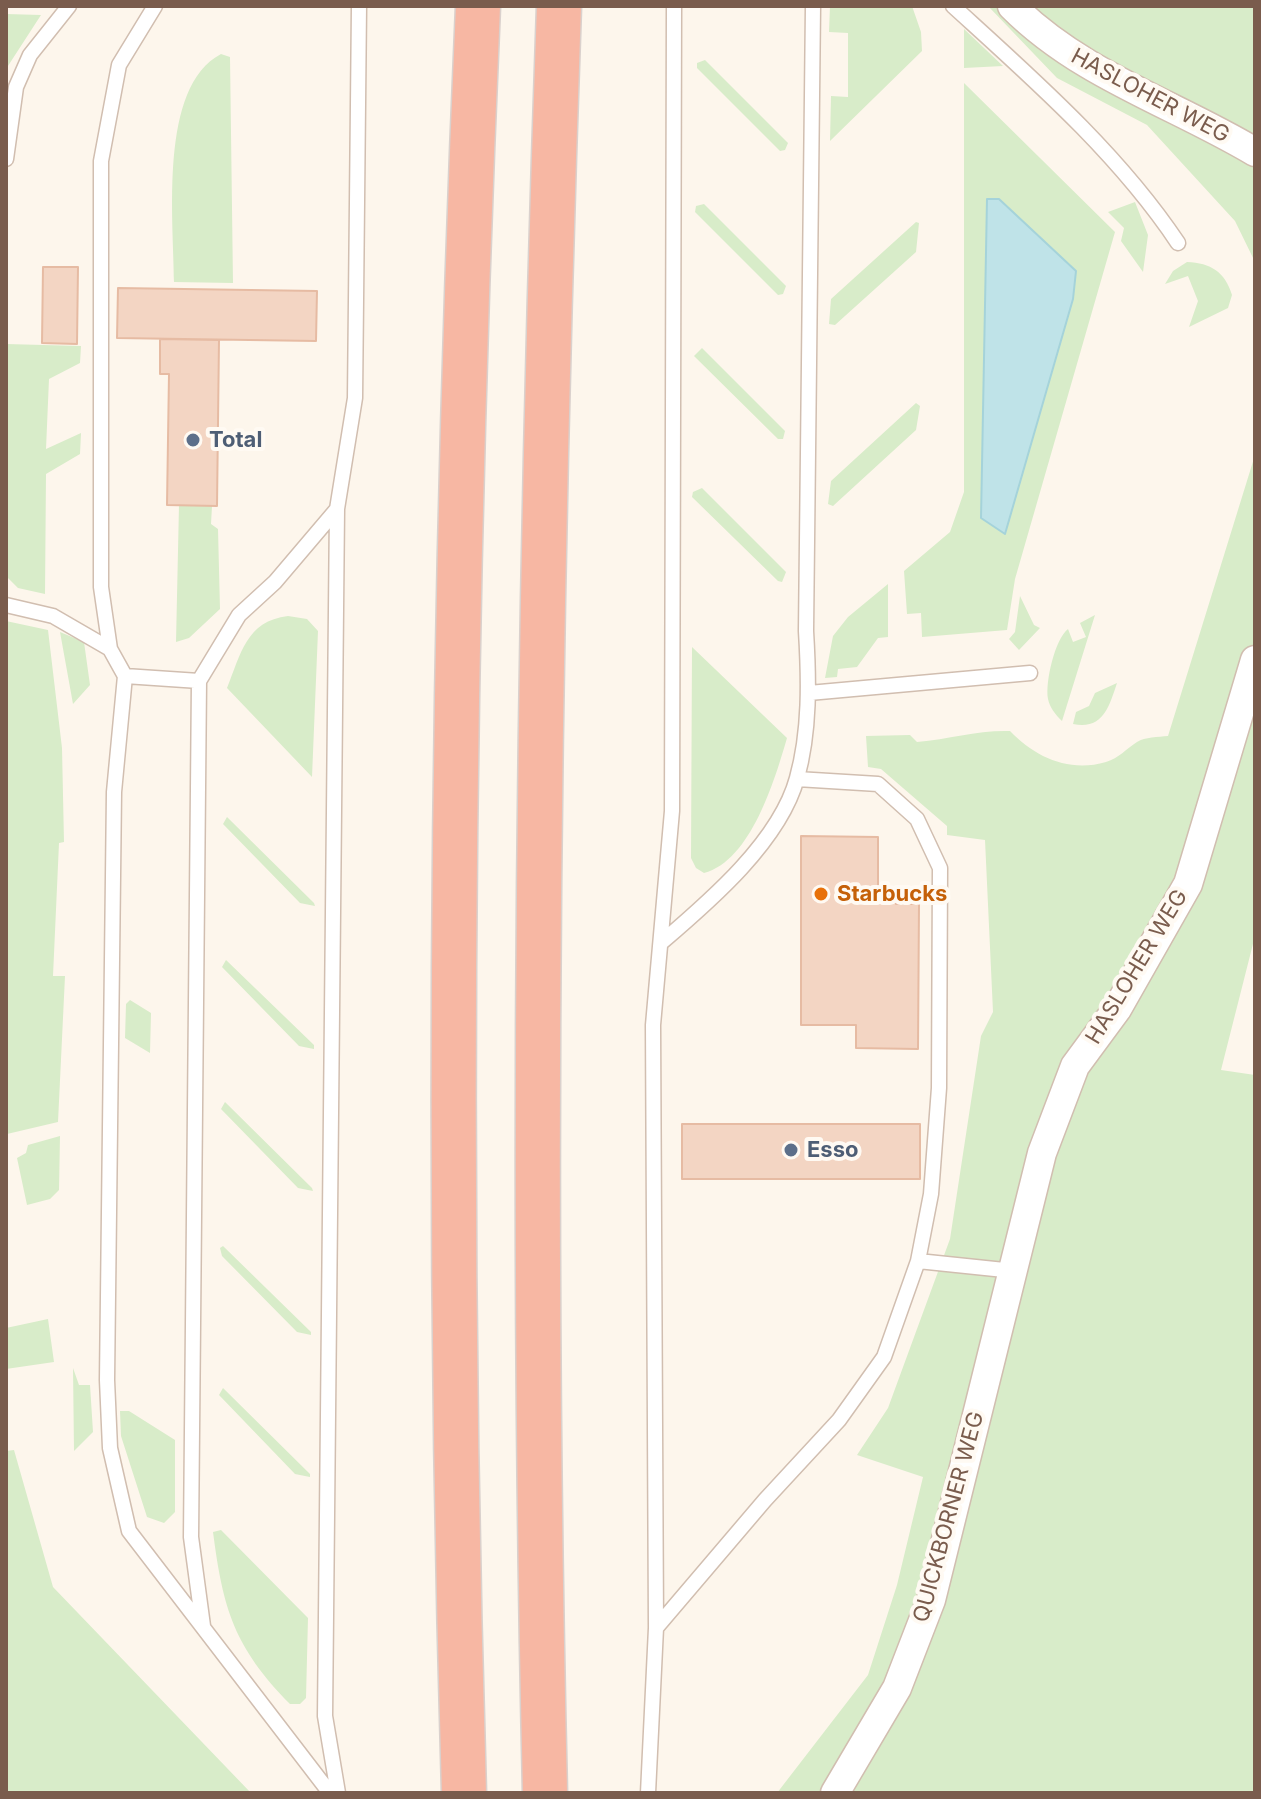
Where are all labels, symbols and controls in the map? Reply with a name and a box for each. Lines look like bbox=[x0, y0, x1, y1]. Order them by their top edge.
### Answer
street label: HASLOHER WEG bbox=[1066, 43, 1234, 149]
place label: Total bbox=[209, 427, 262, 453]
marker: Total bbox=[184, 431, 202, 449]
place label: Starbucks bbox=[837, 881, 947, 907]
marker: Starbucks bbox=[812, 885, 830, 903]
street label: HASLOHER WEG bbox=[1080, 885, 1194, 1049]
place label: Esso bbox=[807, 1137, 858, 1163]
marker: Esso bbox=[782, 1141, 800, 1159]
street label: QUICKBORNER WEG bbox=[908, 1409, 990, 1625]

